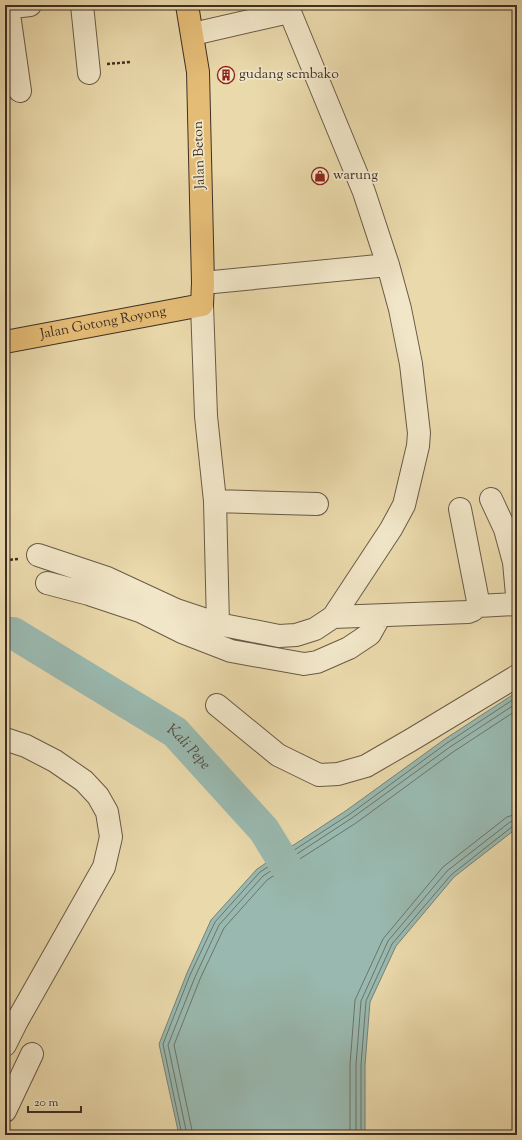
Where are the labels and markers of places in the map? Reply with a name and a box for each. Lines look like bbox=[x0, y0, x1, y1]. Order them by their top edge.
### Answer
building icon: gudang sembako bbox=[216, 65, 236, 85]
place label: gudang sembako bbox=[239, 65, 339, 85]
shop icon: warung bbox=[310, 166, 330, 186]
place label: warung bbox=[333, 166, 378, 186]

